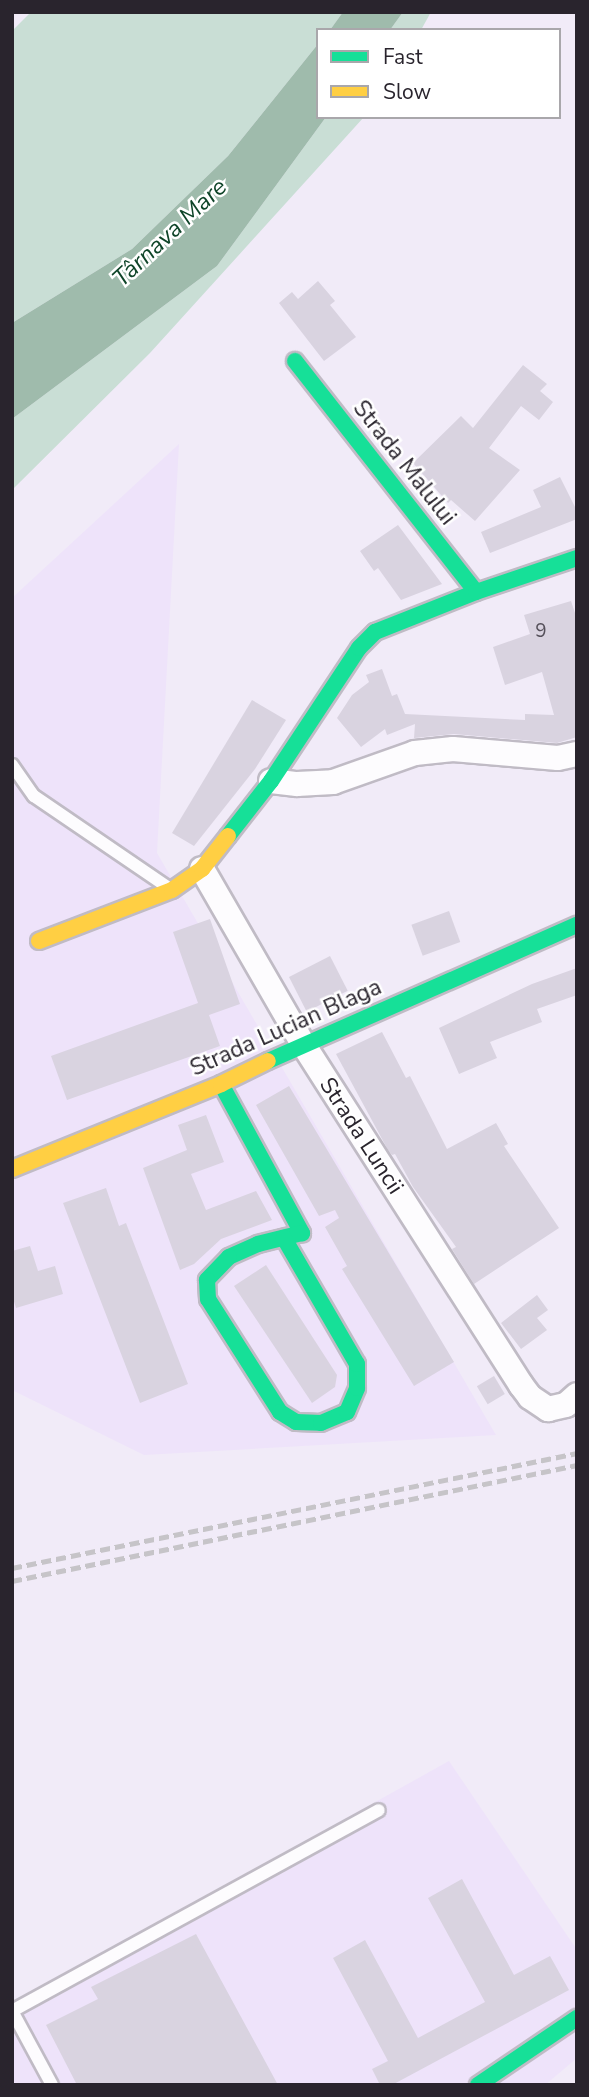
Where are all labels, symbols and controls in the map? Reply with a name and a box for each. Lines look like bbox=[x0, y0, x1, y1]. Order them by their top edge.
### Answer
legend bbox=[316, 28, 561, 119]
text: Fast bbox=[383, 43, 423, 71]
text: Slow bbox=[383, 78, 431, 106]
water label: Târnava Mare bbox=[107, 173, 233, 293]
street label: Strada Malului bbox=[347, 395, 461, 531]
house number: 9 bbox=[535, 621, 547, 643]
street label: Strada Lucian Blaga bbox=[186, 973, 386, 1083]
street label: Strada Luncii bbox=[313, 1072, 409, 1200]

